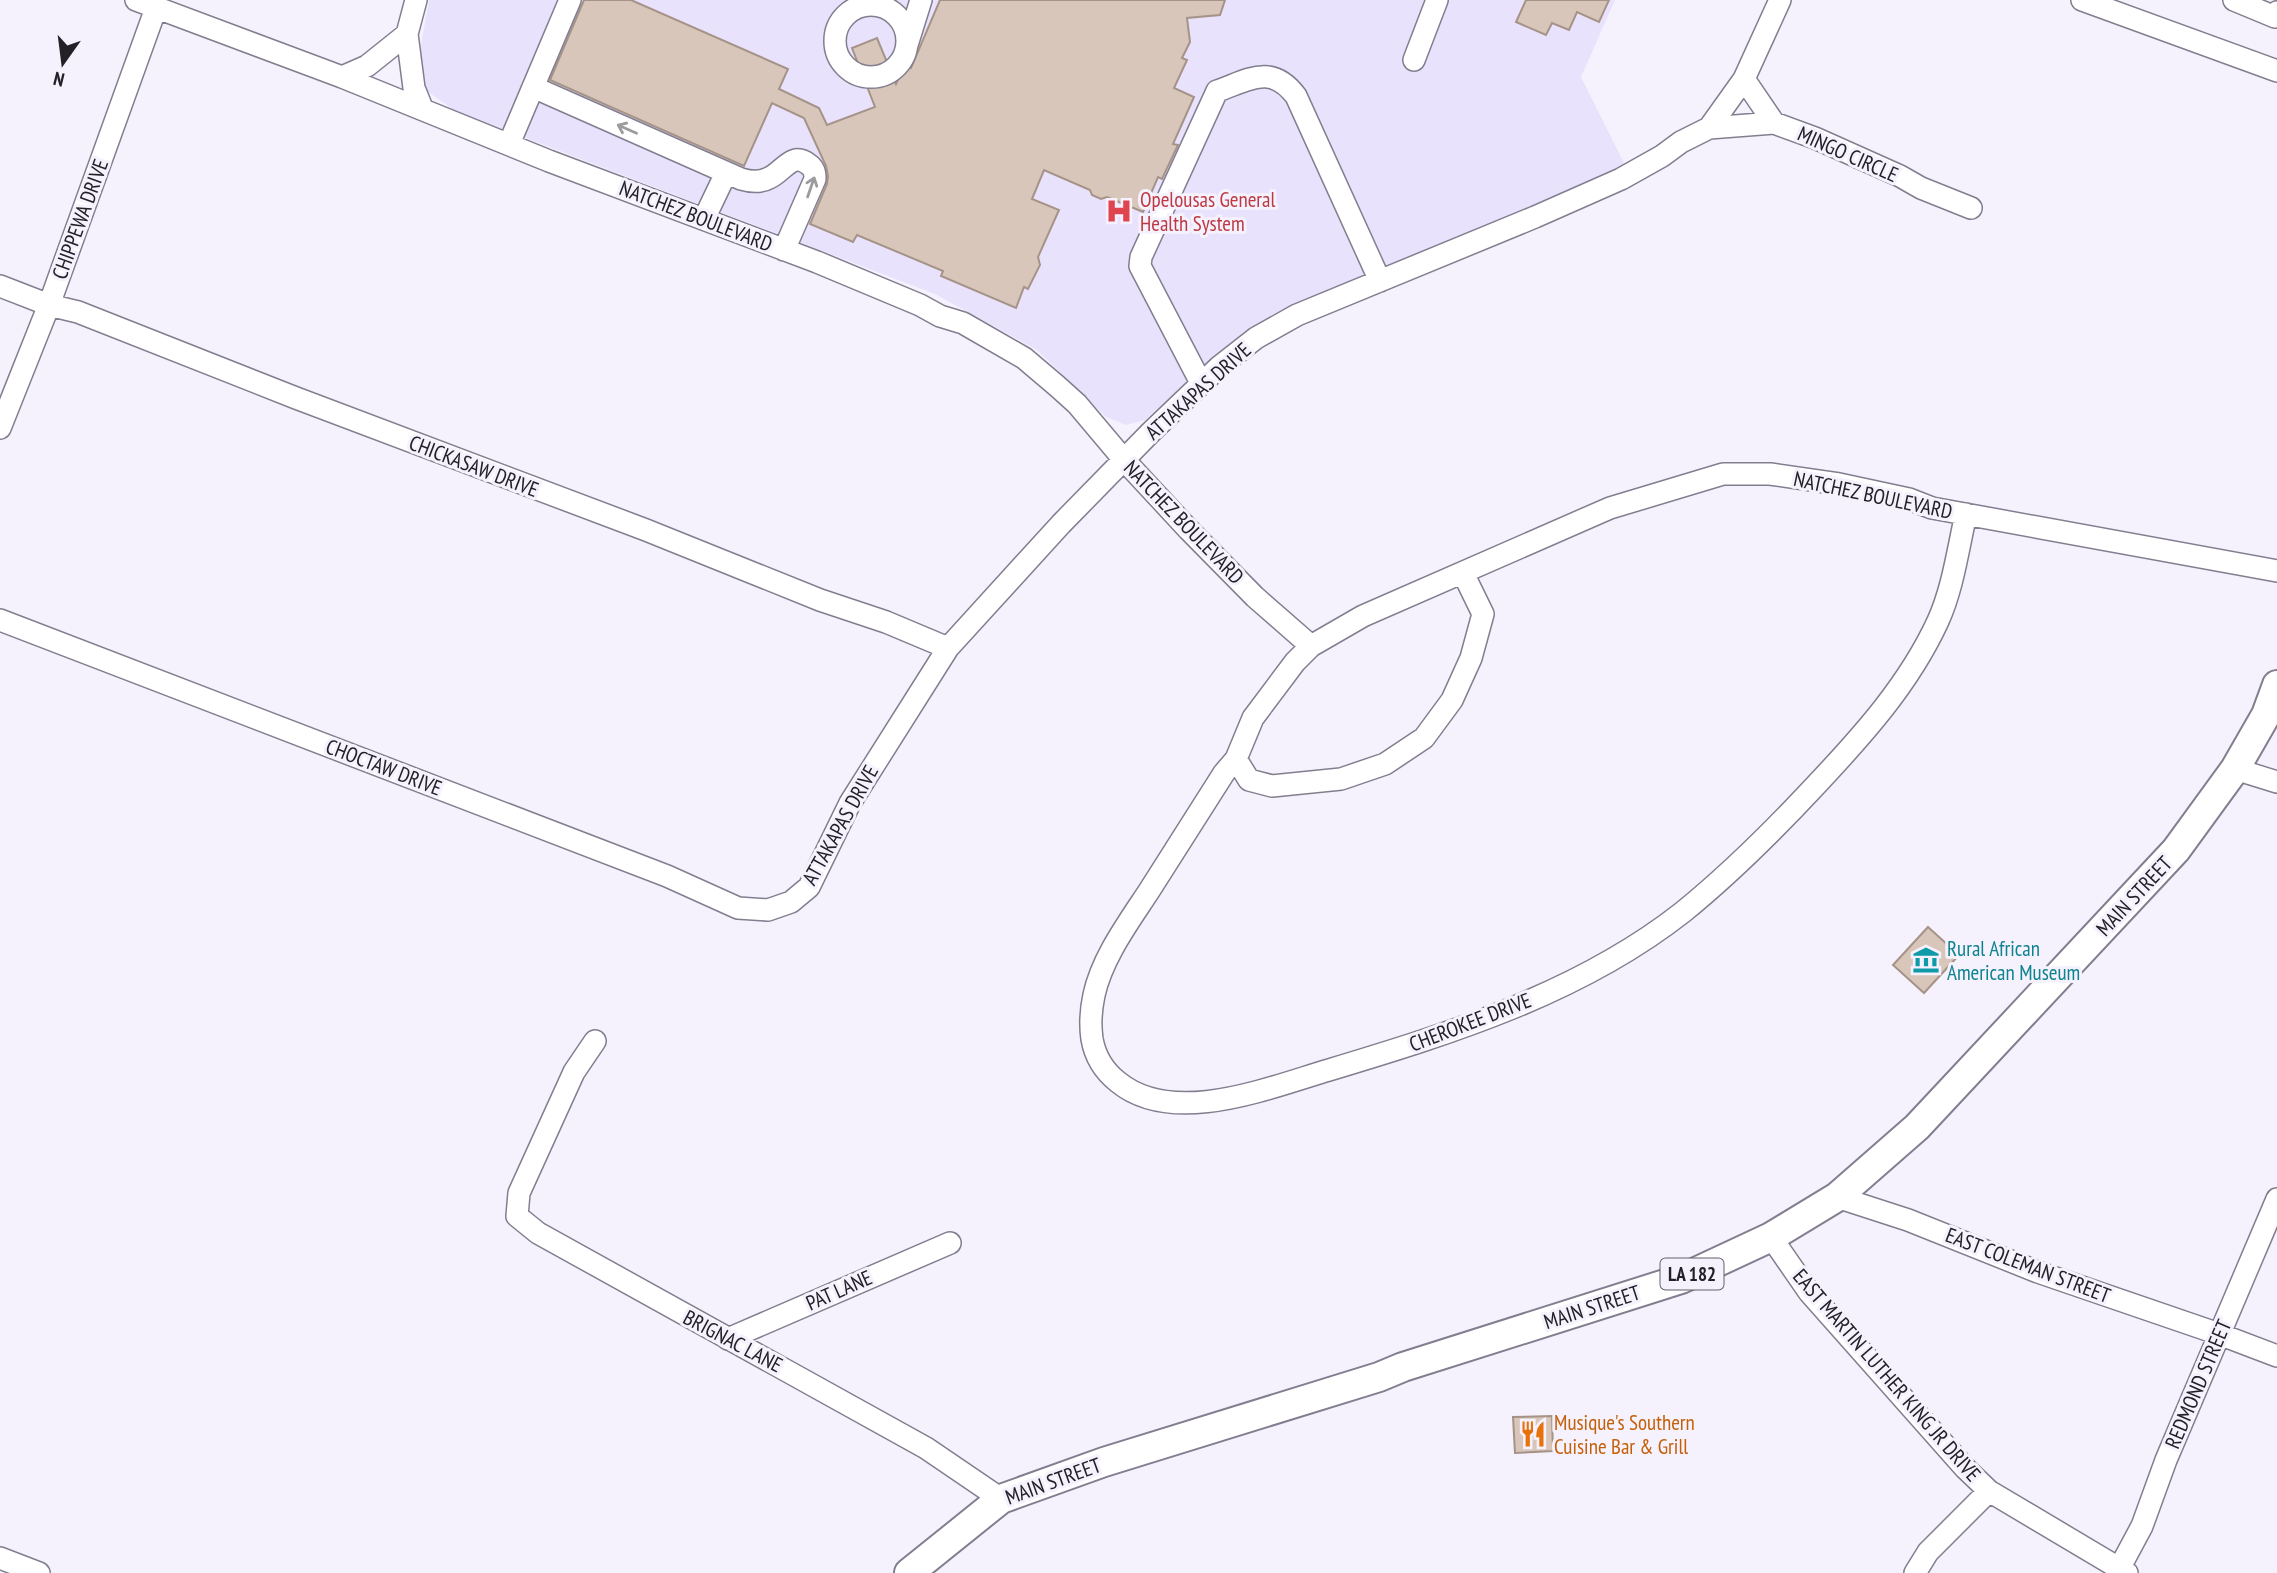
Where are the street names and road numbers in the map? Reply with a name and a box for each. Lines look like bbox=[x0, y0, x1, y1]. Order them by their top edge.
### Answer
street label: MINGO CIRCLE bbox=[1794, 120, 1902, 188]
street label: CHIPPEWA DRIVE bbox=[46, 155, 114, 283]
street label: NATCHEZ BOULEVARD bbox=[616, 174, 776, 258]
street label: ATTAKAPAS DRIVE bbox=[1140, 336, 1256, 446]
street label: CHICKASAW DRIVE bbox=[405, 429, 543, 503]
street label: NATCHEZ BOULEVARD bbox=[1118, 454, 1250, 590]
street label: NATCHEZ BOULEVARD bbox=[1791, 465, 1955, 525]
street label: CHOCTAW DRIVE bbox=[322, 733, 446, 801]
street label: ATTAKAPAS DRIVE bbox=[796, 760, 884, 890]
street label: MAIN STREET bbox=[2090, 850, 2178, 942]
street label: CHEROKEE DRIVE bbox=[1405, 986, 1535, 1058]
street label: EAST COLEMAN STREET bbox=[1942, 1221, 2115, 1309]
road number: LA 182 bbox=[1660, 1258, 1724, 1290]
street label: EAST MARTIN LUTHER KING JR DRIVE bbox=[1787, 1263, 1987, 1487]
street label: PAT LANE bbox=[802, 1264, 876, 1316]
street label: MAIN STREET bbox=[1540, 1279, 1644, 1335]
street label: BRIGNAC LANE bbox=[679, 1304, 787, 1378]
street label: REDMOND STREET bbox=[2159, 1315, 2238, 1453]
street label: MAIN STREET bbox=[1001, 1451, 1105, 1511]

